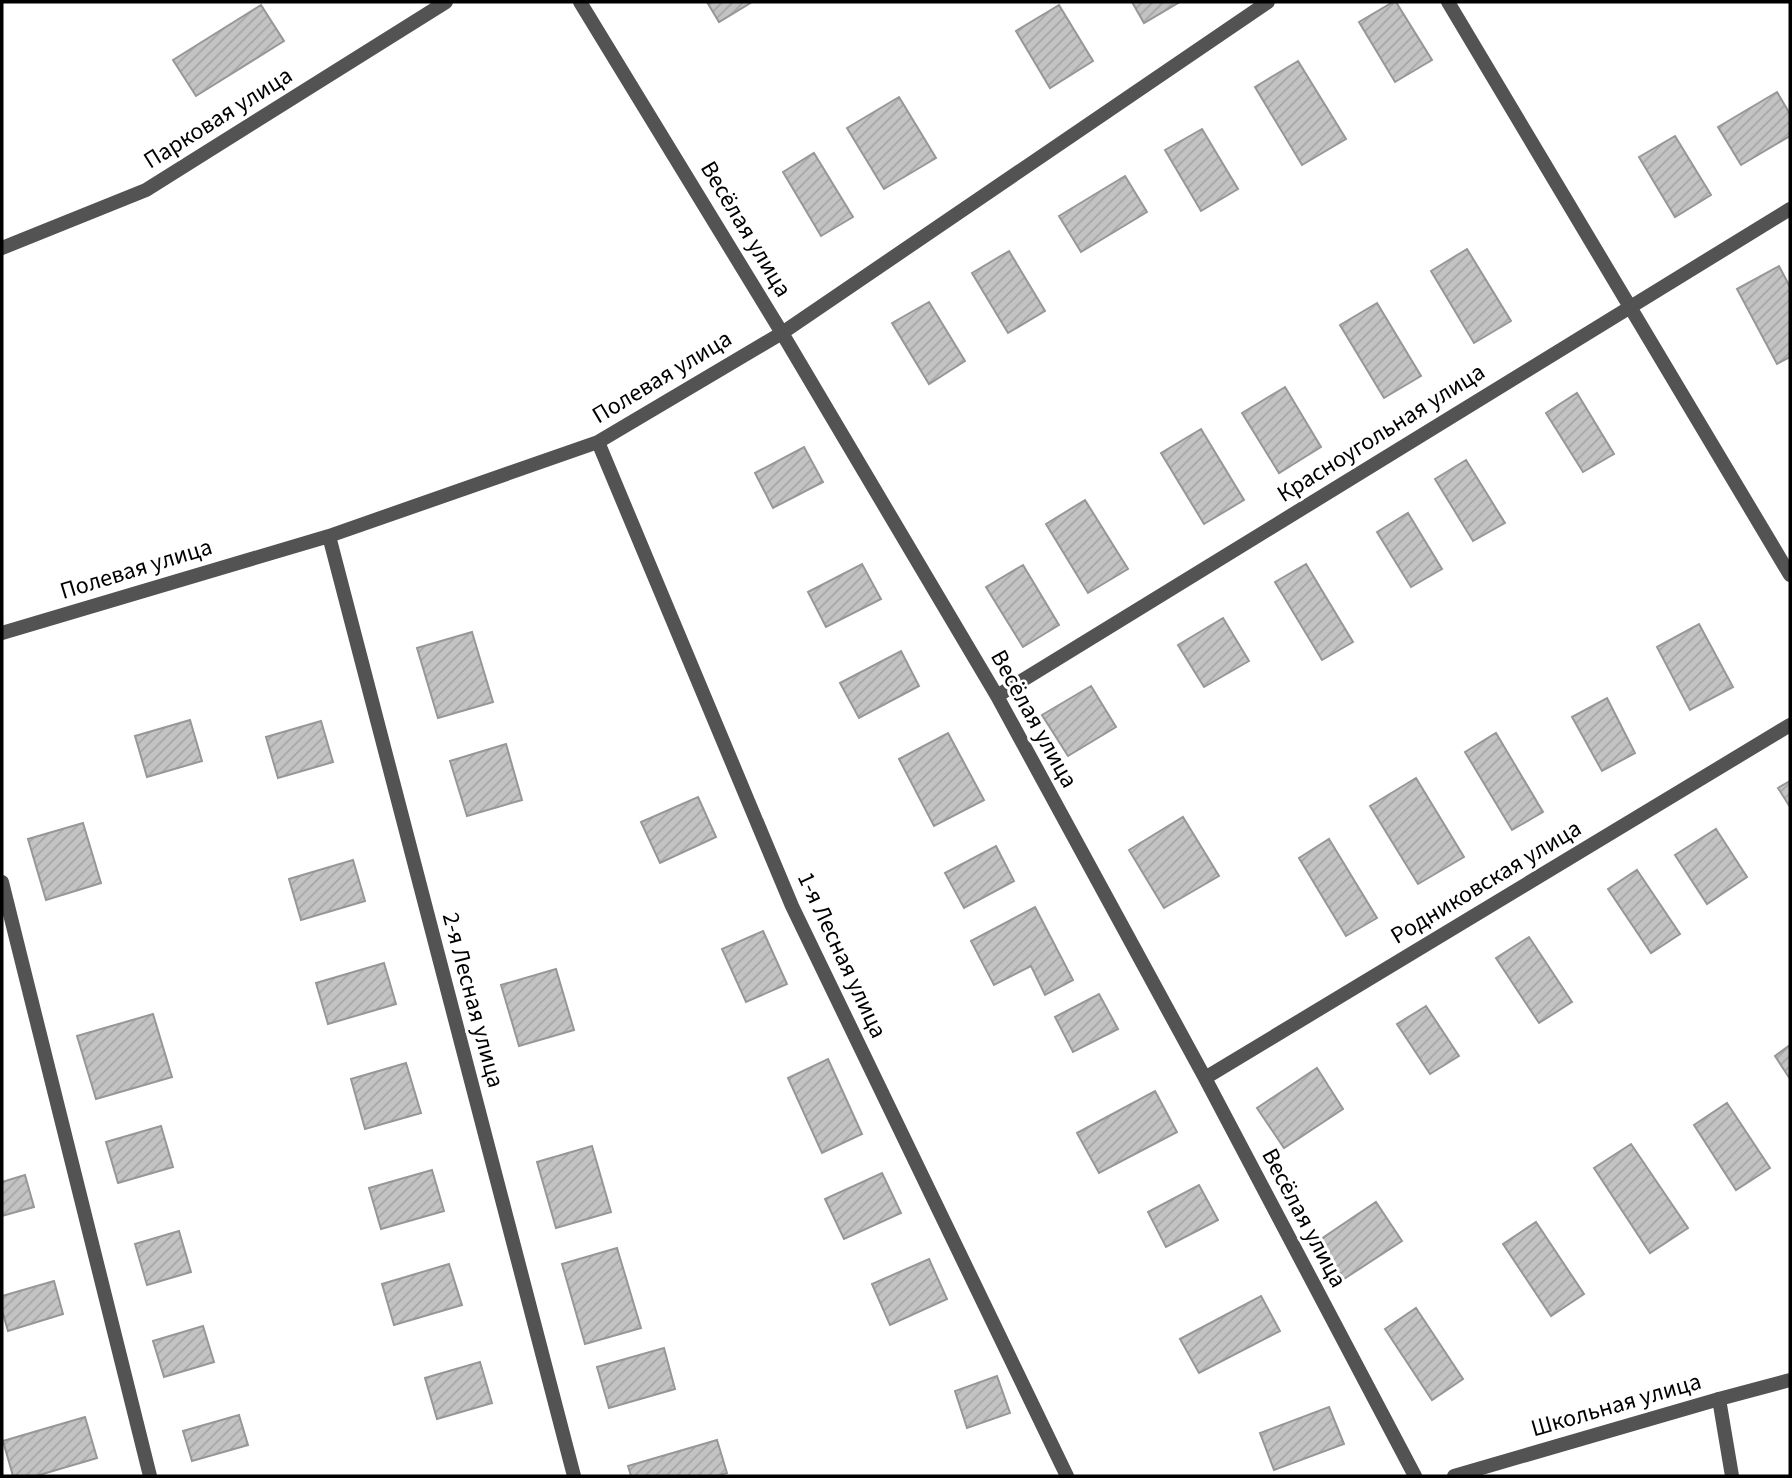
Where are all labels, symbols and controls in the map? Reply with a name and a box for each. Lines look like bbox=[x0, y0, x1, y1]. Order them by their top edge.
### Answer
street label: Парковая улица bbox=[137, 58, 299, 178]
street label: Весёлая улица bbox=[692, 154, 800, 304]
street label: Полевая улица bbox=[585, 321, 739, 433]
street label: Красноугольная улица bbox=[1270, 355, 1492, 511]
street label: Полевая улица bbox=[56, 529, 216, 609]
street label: Весёлая улица bbox=[982, 643, 1086, 795]
street label: Родниковская улица bbox=[1384, 811, 1588, 953]
street label: 1-я Лесная улица bbox=[788, 866, 896, 1044]
street label: 2-я Лесная улица bbox=[433, 909, 513, 1091]
street label: Весёлая улица bbox=[1253, 1142, 1355, 1294]
street label: Школьная улица bbox=[1527, 1364, 1705, 1446]

